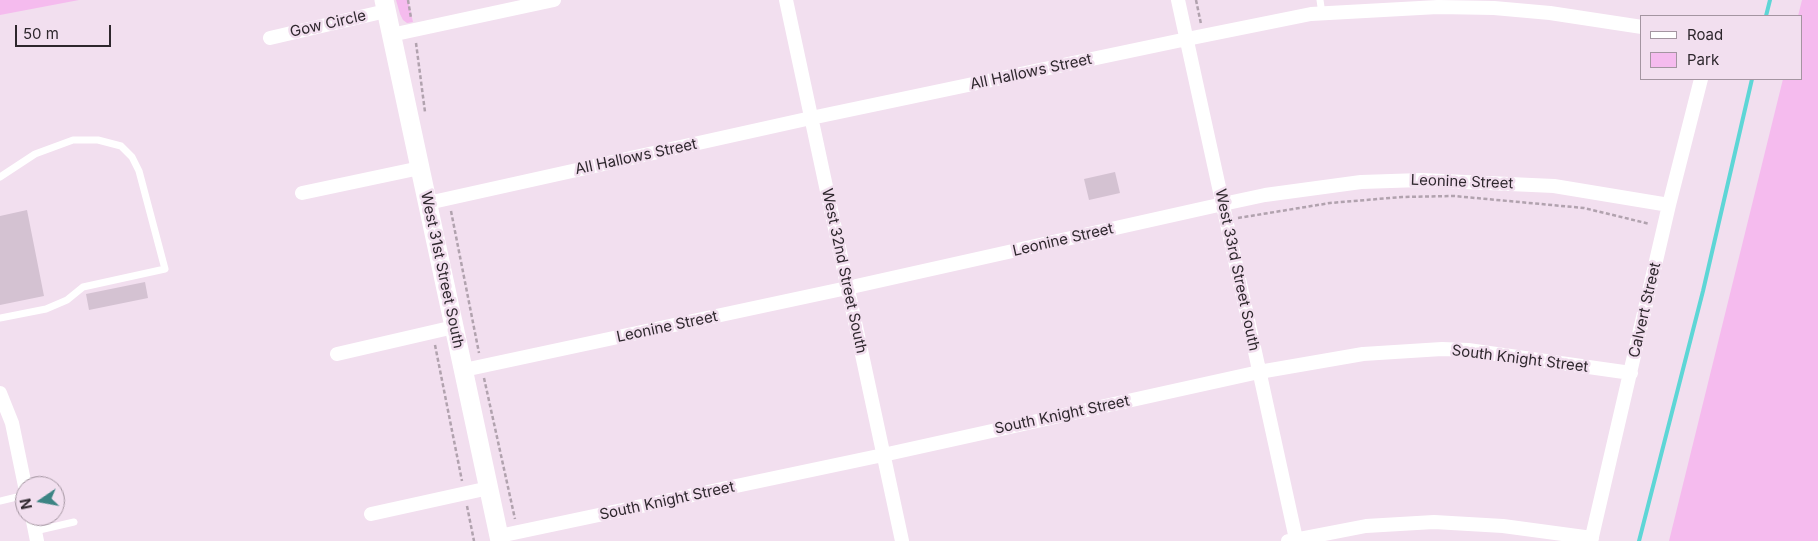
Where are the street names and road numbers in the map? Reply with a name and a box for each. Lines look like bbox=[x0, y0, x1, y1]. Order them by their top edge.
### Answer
street label: Gow Circle bbox=[288, 7, 368, 41]
street label: All Hallows Street bbox=[968, 50, 1094, 94]
street label: All Hallows Street bbox=[573, 135, 699, 179]
street label: Leonine Street bbox=[1410, 171, 1514, 193]
street label: West 32nd Street South bbox=[818, 187, 870, 355]
street label: West 33rd Street South bbox=[1211, 187, 1263, 353]
street label: West 31st Street South bbox=[417, 190, 467, 350]
street label: Leonine Street bbox=[1011, 220, 1115, 260]
street label: Calvert Street bbox=[1625, 261, 1665, 359]
street label: Leonine Street bbox=[615, 308, 719, 346]
street label: South Knight Street bbox=[1451, 342, 1589, 376]
street label: South Knight Street bbox=[993, 392, 1131, 438]
street label: South Knight Street bbox=[598, 478, 736, 524]

